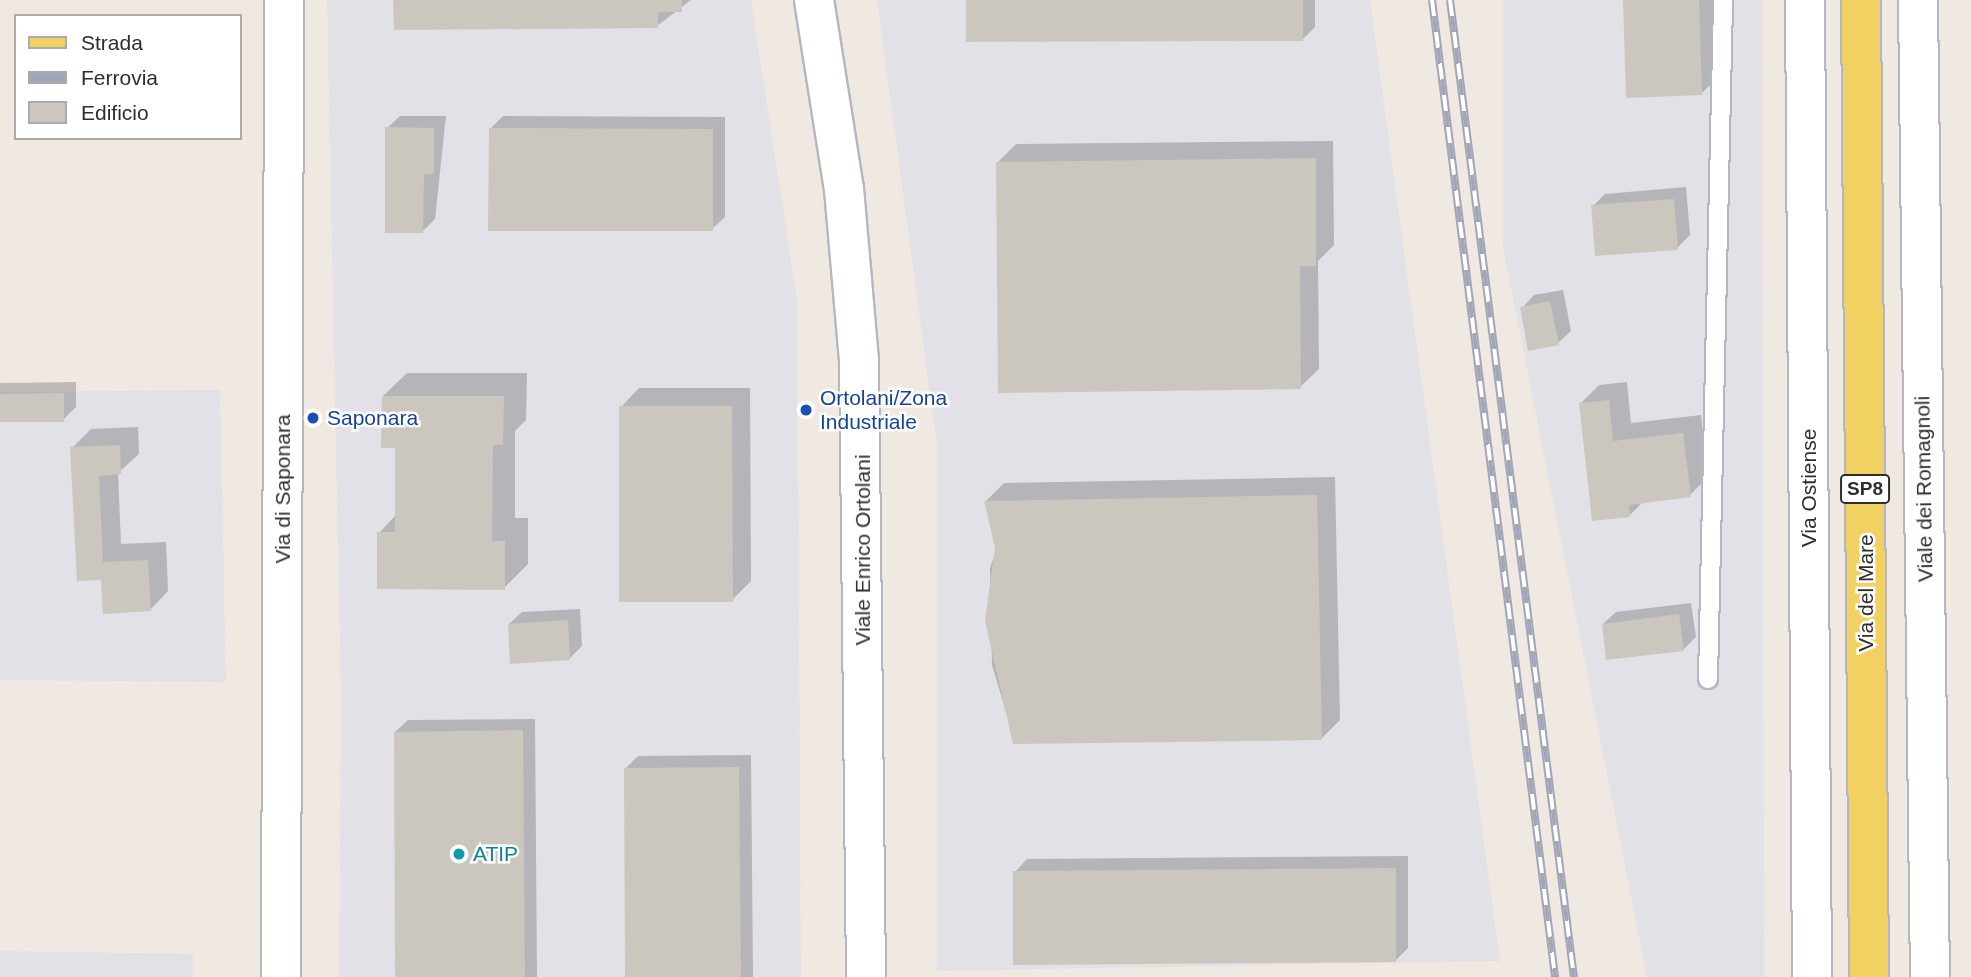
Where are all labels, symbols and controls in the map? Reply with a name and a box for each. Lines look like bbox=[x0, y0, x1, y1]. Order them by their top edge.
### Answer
legend bbox=[14, 14, 242, 140]
text: Strada bbox=[81, 31, 143, 54]
text: Ferrovia bbox=[81, 66, 158, 89]
text: Edificio bbox=[81, 101, 149, 124]
place label: Ortolani/Zona Industriale bbox=[820, 385, 947, 435]
street label: Viale dei Romagnoli bbox=[1910, 396, 1938, 582]
marker: Ortolani/Zona Industriale bbox=[798, 402, 814, 418]
place label: Saponara bbox=[327, 405, 418, 431]
marker: Saponara bbox=[305, 410, 321, 426]
street label: Via di Saponara bbox=[270, 414, 296, 564]
street label: Via Ostiense bbox=[1796, 429, 1822, 547]
street label: Viale Enrico Ortolani bbox=[850, 454, 876, 646]
road number: SP8 bbox=[1839, 474, 1891, 504]
street label: Via del Mare bbox=[1853, 534, 1879, 652]
place label: ATIP bbox=[473, 841, 518, 867]
marker: ATIP bbox=[451, 846, 467, 862]

